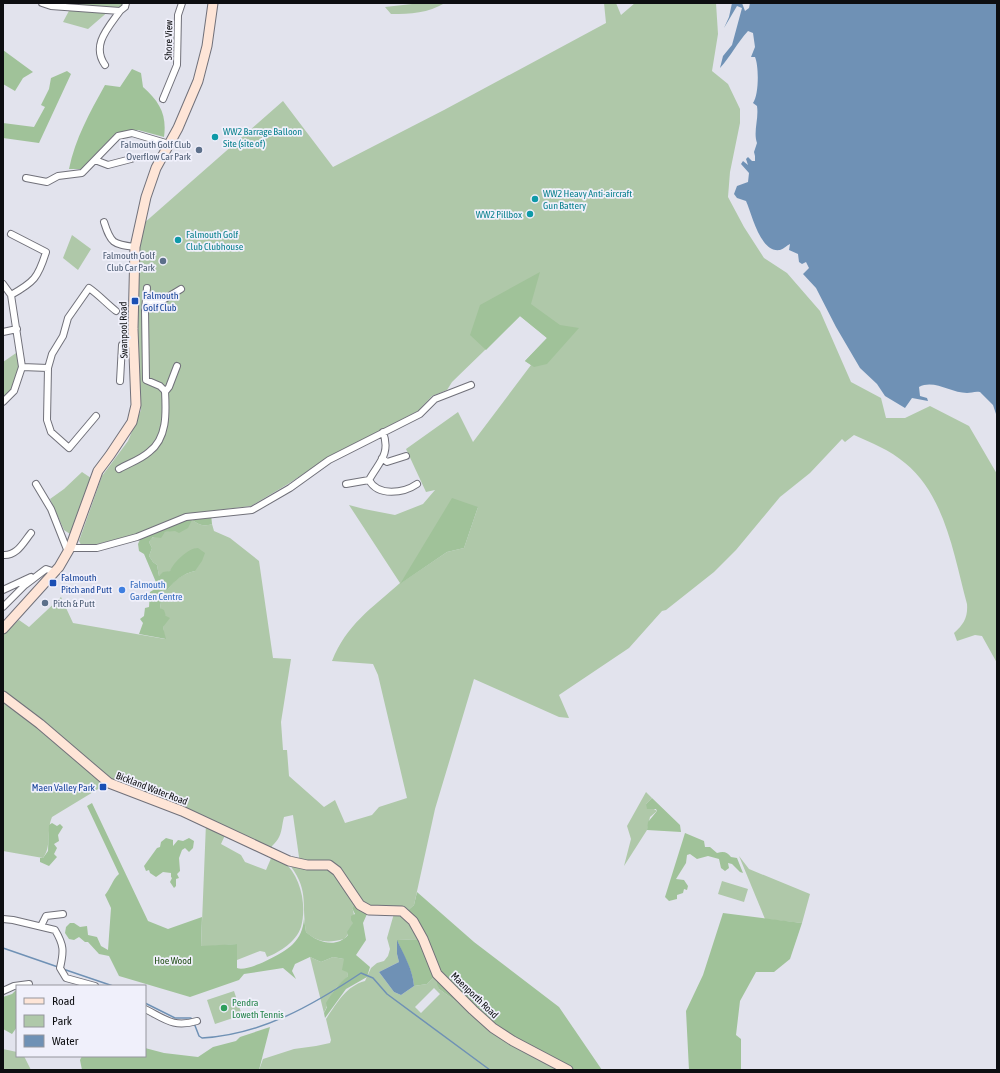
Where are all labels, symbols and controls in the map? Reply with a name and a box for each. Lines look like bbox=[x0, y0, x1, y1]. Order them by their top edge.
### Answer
street label: Shore View bbox=[163, 20, 174, 60]
place label: WW2 Barrage Balloon Site (site of) bbox=[223, 126, 302, 149]
marker: WW2 Barrage Balloon Site (site of) bbox=[210, 132, 220, 142]
place label: Falmouth Golf Club Overflow Car Park bbox=[121, 139, 192, 162]
marker: Falmouth Golf Club Overflow Car Park bbox=[194, 145, 204, 155]
place label: WW2 Heavy Anti-aircraft Gun Battery bbox=[543, 188, 632, 211]
marker: WW2 Heavy Anti-aircraft Gun Battery bbox=[530, 194, 540, 204]
place label: WW2 Pillbox bbox=[476, 209, 522, 220]
marker: WW2 Pillbox bbox=[525, 209, 535, 219]
place label: Falmouth Golf Club Clubhouse bbox=[186, 229, 244, 252]
marker: Falmouth Golf Club Clubhouse bbox=[173, 235, 183, 245]
place label: Falmouth Golf Club Car Park bbox=[103, 250, 156, 273]
marker: Falmouth Golf Club Car Park bbox=[158, 256, 168, 266]
place label: Falmouth Golf Club bbox=[143, 290, 179, 313]
marker: Falmouth Golf Club bbox=[130, 296, 140, 306]
street label: Swanpool Road bbox=[118, 301, 129, 358]
place label: Falmouth Pitch and Putt bbox=[61, 572, 112, 595]
marker: Falmouth Pitch and Putt bbox=[48, 578, 58, 588]
place label: Falmouth Garden Centre bbox=[130, 579, 183, 602]
marker: Falmouth Garden Centre bbox=[117, 585, 127, 595]
marker: Pitch & Putt bbox=[40, 598, 50, 608]
place label: Pitch & Putt bbox=[53, 598, 95, 609]
street label: Bickland Water Road bbox=[114, 770, 189, 807]
place label: Maen Valley Park bbox=[32, 782, 96, 793]
marker: Maen Valley Park bbox=[98, 782, 108, 792]
park label: Hoe Wood bbox=[154, 955, 192, 966]
street label: Maenporth Road bbox=[449, 970, 501, 1021]
legend bbox=[16, 985, 146, 1057]
text: Road bbox=[52, 994, 75, 1008]
place label: Pendra Loweth Tennis bbox=[232, 997, 284, 1020]
marker: Pendra Loweth Tennis bbox=[219, 1003, 229, 1013]
text: Park bbox=[52, 1014, 73, 1028]
text: Water bbox=[52, 1034, 79, 1048]

